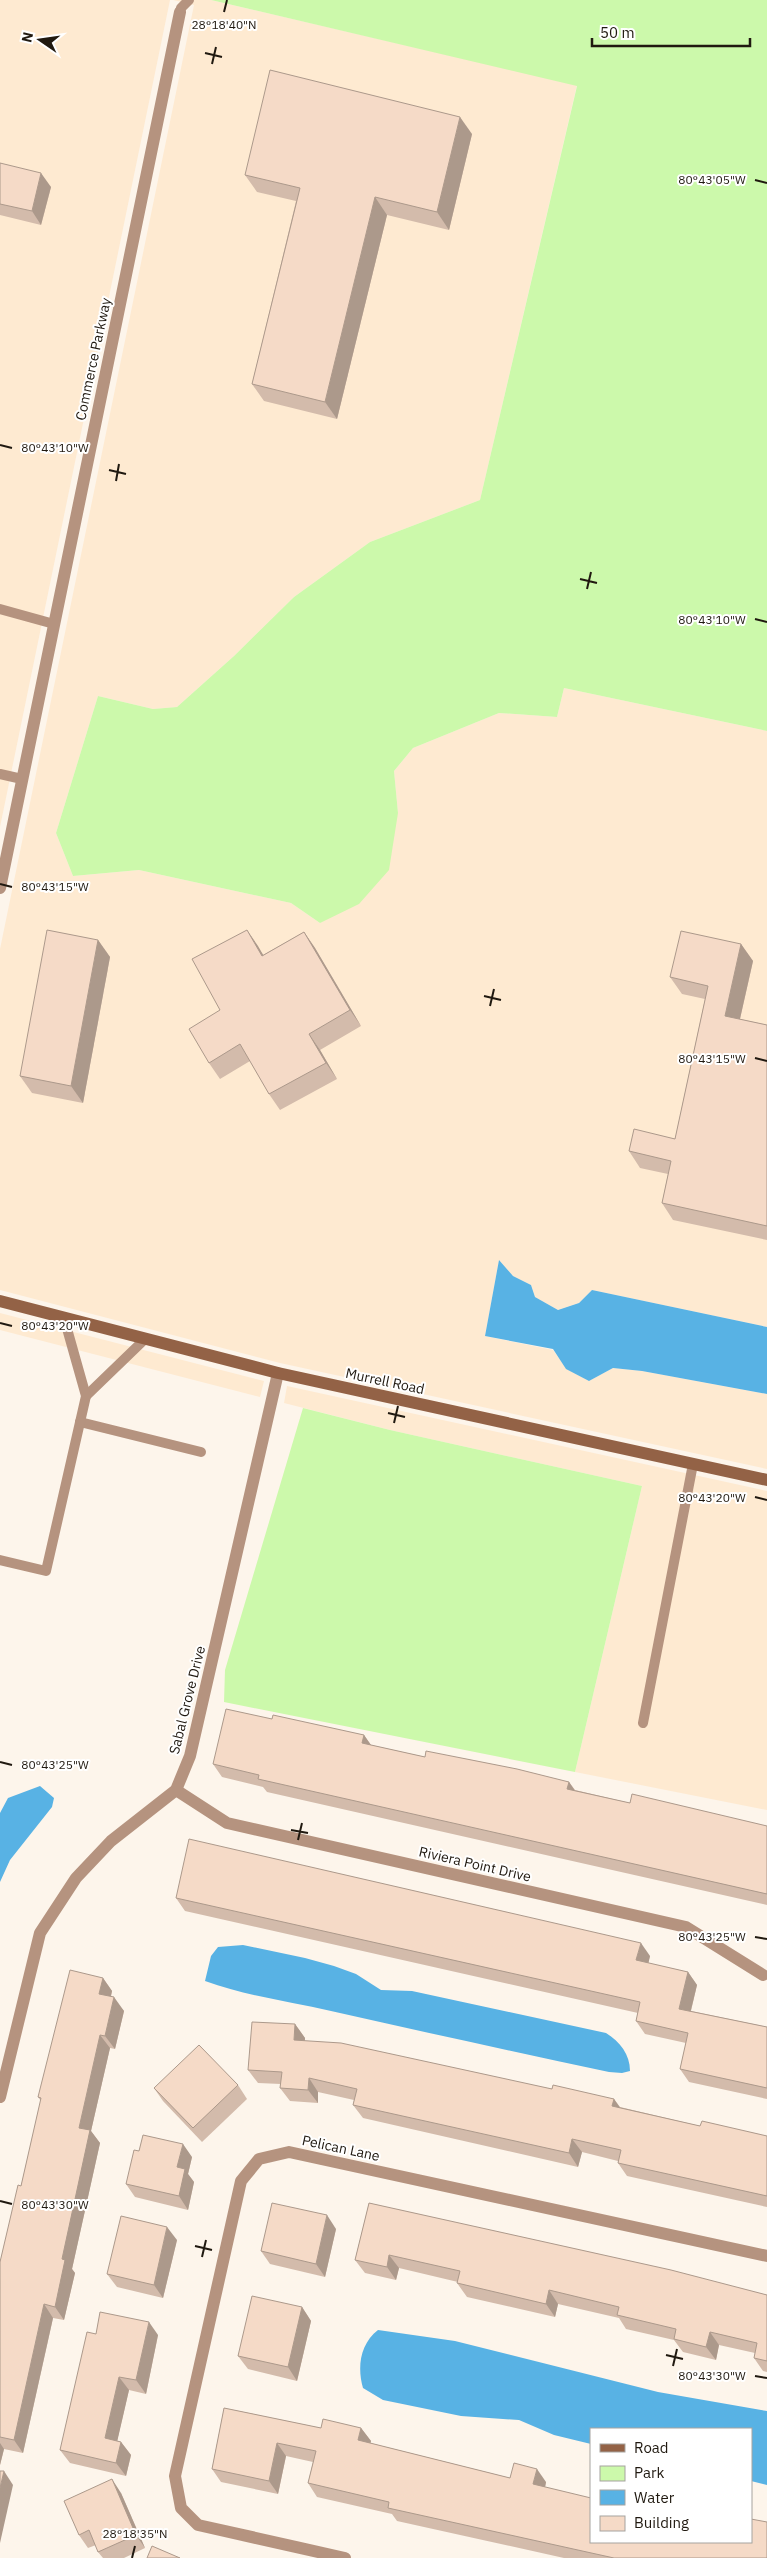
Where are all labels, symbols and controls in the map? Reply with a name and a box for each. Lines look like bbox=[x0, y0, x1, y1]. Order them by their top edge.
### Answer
north arrow bbox=[15, 15, 65, 65]
scale bar bbox=[592, 15, 750, 47]
text: 28°18'40"N bbox=[191, 17, 257, 32]
text: 50 m bbox=[600, 23, 635, 42]
text: N bbox=[17, 30, 37, 44]
text: 80°43'05"W bbox=[678, 172, 746, 187]
street label: Commerce Parkway bbox=[71, 296, 115, 422]
text: 80°43'10"W bbox=[21, 440, 89, 455]
text: 80°43'10"W bbox=[678, 612, 746, 627]
text: 80°43'15"W bbox=[21, 879, 89, 894]
text: 80°43'15"W bbox=[678, 1051, 746, 1066]
text: 80°43'20"W bbox=[21, 1318, 89, 1333]
street label: Murrell Road bbox=[344, 1364, 426, 1398]
text: 80°43'20"W bbox=[678, 1490, 746, 1505]
street label: Sabal Grove Drive bbox=[165, 1644, 209, 1756]
text: 80°43'25"W bbox=[21, 1757, 89, 1772]
street label: Riviera Point Drive bbox=[417, 1842, 533, 1886]
text: 80°43'25"W bbox=[678, 1929, 746, 1944]
street label: Pelican Lane bbox=[300, 2131, 382, 2165]
text: 80°43'30"W bbox=[21, 2197, 89, 2212]
text: 80°43'30"W bbox=[678, 2368, 746, 2383]
legend bbox=[590, 2428, 752, 2543]
text: Road bbox=[634, 2438, 669, 2457]
text: Park bbox=[634, 2463, 664, 2482]
text: Water bbox=[634, 2488, 675, 2507]
text: Building bbox=[634, 2513, 689, 2532]
text: 28°18'35"N bbox=[102, 2526, 168, 2541]

